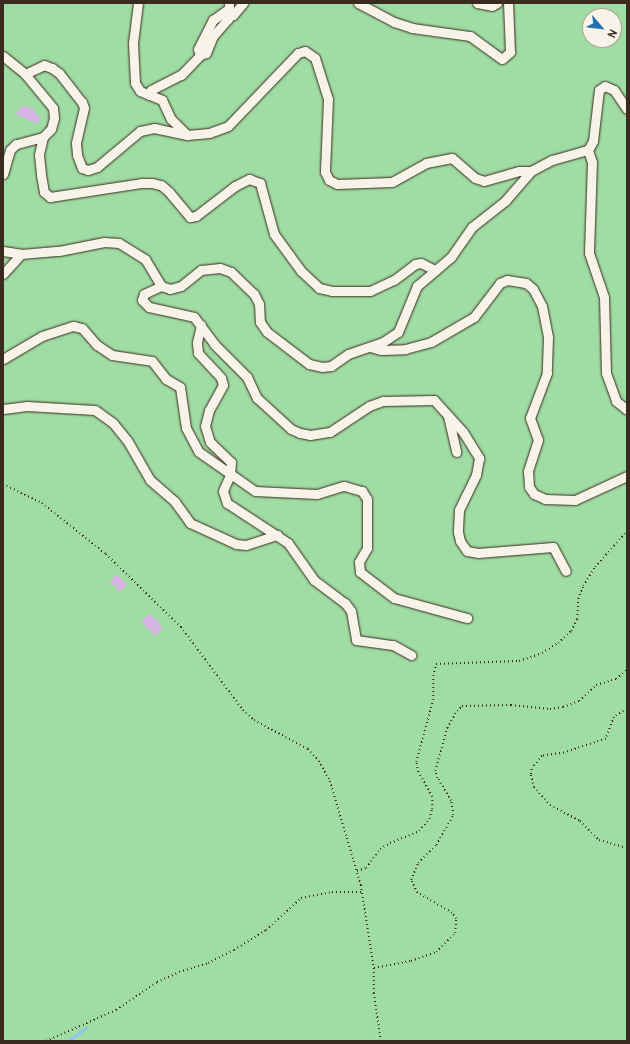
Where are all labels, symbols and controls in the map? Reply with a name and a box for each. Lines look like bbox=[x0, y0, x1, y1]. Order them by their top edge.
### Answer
north arrow bbox=[582, 8, 622, 48]
text: N bbox=[605, 27, 620, 40]

